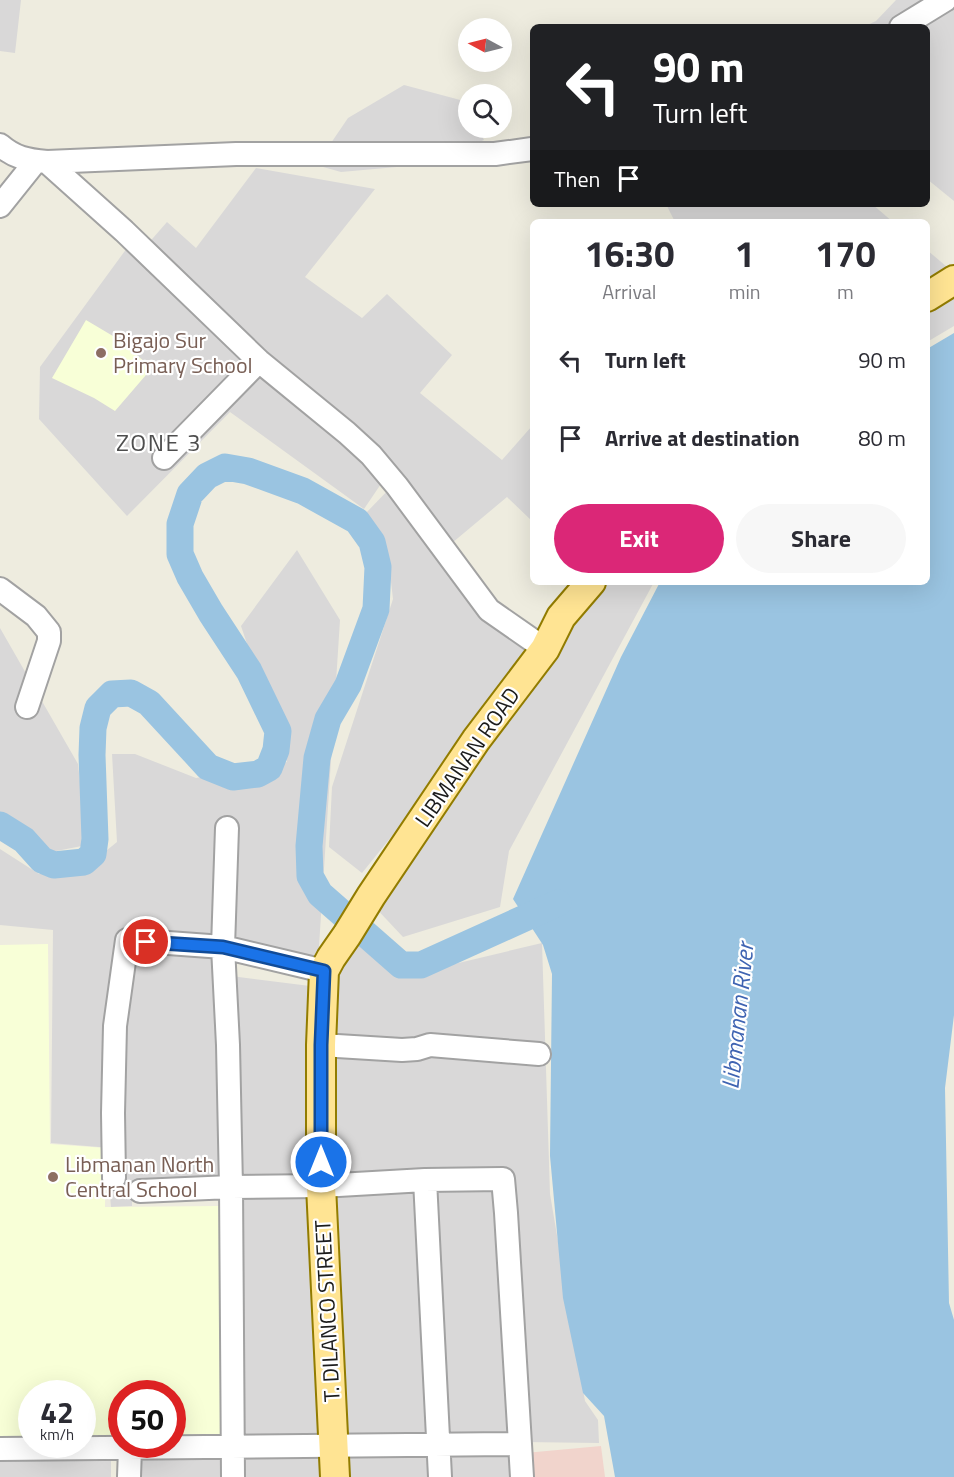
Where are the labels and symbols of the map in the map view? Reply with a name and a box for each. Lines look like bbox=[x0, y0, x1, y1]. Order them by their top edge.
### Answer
north arrow bbox=[458, 18, 512, 72]
place label: Bigajo Sur Primary School bbox=[113, 323, 253, 382]
marker: Bigajo Sur Primary School bbox=[94, 346, 108, 360]
district label: ZONE 3 bbox=[116, 424, 202, 460]
street label: LIBMANAN ROAD bbox=[406, 680, 528, 834]
pin bbox=[120, 916, 171, 967]
water label: Libmanan River bbox=[711, 938, 763, 1091]
position arrow bbox=[289, 1130, 353, 1194]
place label: Libmanan North Central School bbox=[65, 1147, 214, 1206]
marker: Libmanan North Central School bbox=[46, 1170, 60, 1184]
street label: T. DILANCO STREET bbox=[305, 1219, 349, 1403]
speed limit sign: 50 bbox=[108, 1380, 186, 1458]

